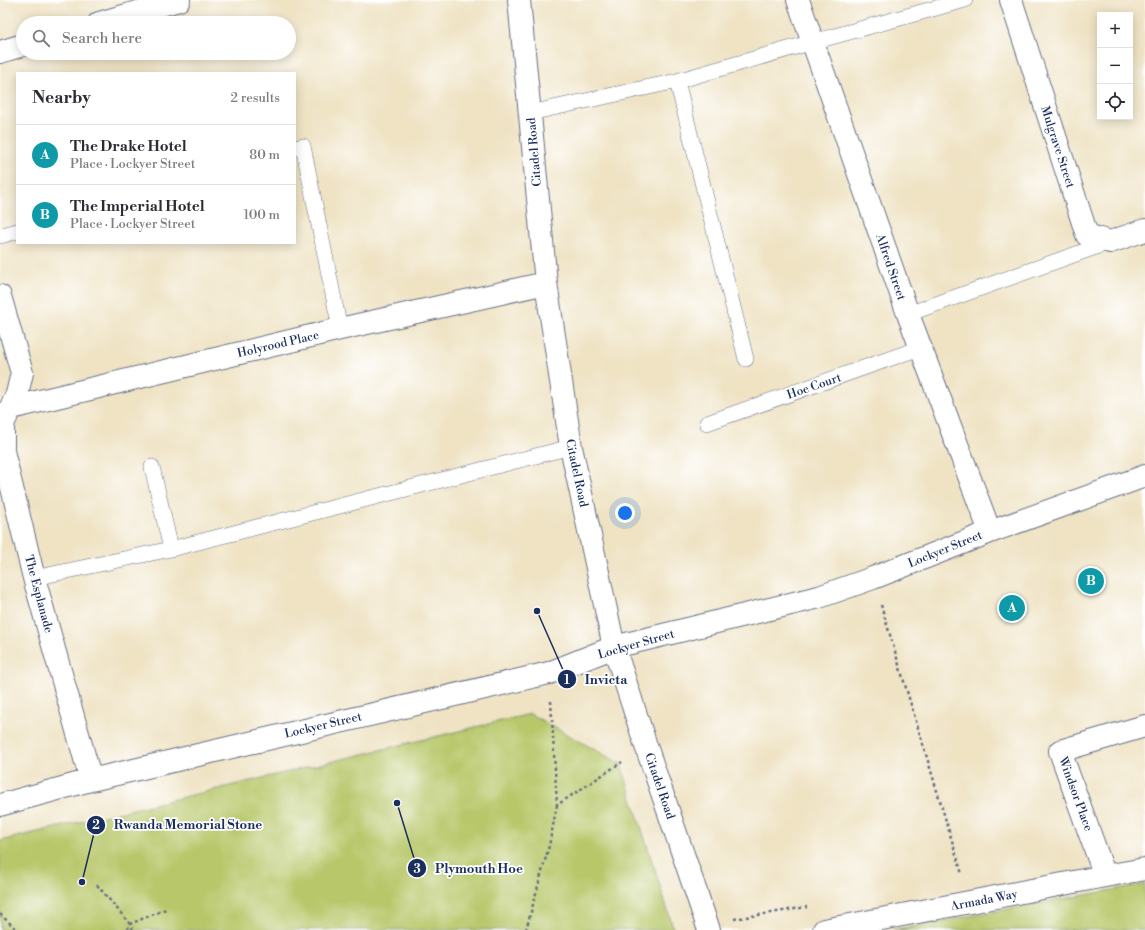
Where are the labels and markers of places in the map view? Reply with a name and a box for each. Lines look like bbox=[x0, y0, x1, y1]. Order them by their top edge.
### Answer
pin: B bbox=[1078, 566, 1104, 596]
pin: A bbox=[999, 593, 1025, 623]
callout: Invicta bbox=[557, 667, 635, 692]
callout: Rwanda Memorial Stone bbox=[86, 812, 270, 837]
callout: Plymouth Hoe bbox=[407, 856, 531, 881]

